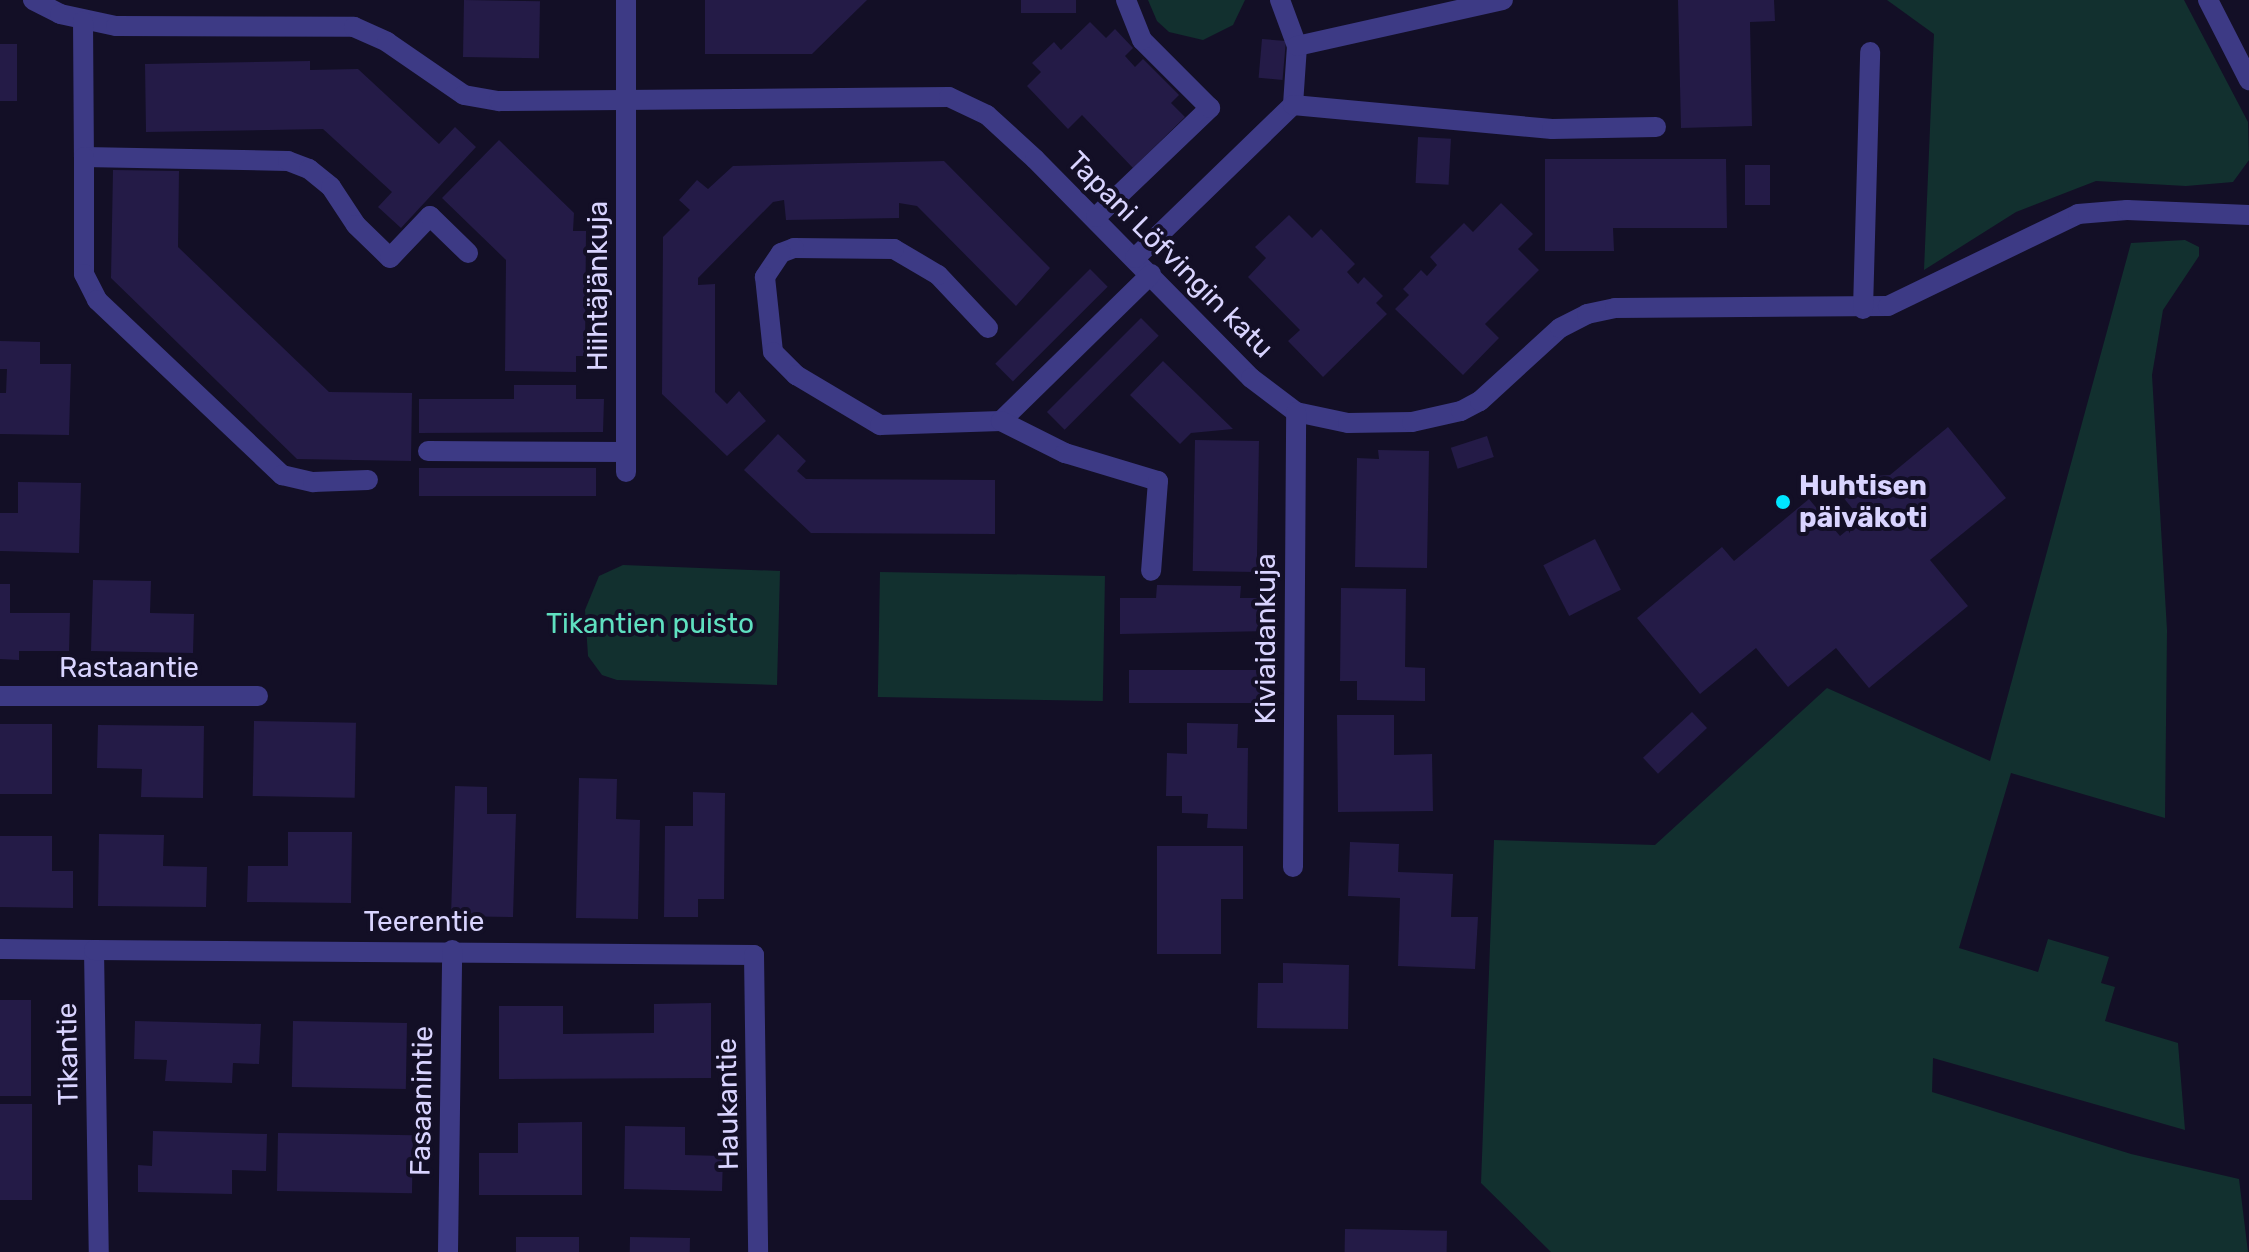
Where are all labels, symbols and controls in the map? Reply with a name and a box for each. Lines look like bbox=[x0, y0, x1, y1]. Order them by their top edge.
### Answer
street label: Tapani Löfvingin katu bbox=[1060, 145, 1280, 365]
street label: Hiihtäjänkuja bbox=[581, 201, 615, 371]
place label: Huhtisen päiväkoti bbox=[1799, 469, 1928, 535]
marker: Huhtisen päiväkoti bbox=[1774, 493, 1792, 511]
street label: Kiviaidankuja bbox=[1249, 553, 1283, 725]
park label: Tikantien puisto bbox=[546, 607, 754, 641]
street label: Rastaantie bbox=[59, 651, 199, 685]
street label: Teerentie bbox=[363, 905, 485, 939]
street label: Tikantie bbox=[50, 1002, 86, 1106]
street label: Fasaanintie bbox=[404, 1026, 440, 1176]
street label: Haukantie bbox=[710, 1038, 746, 1170]

